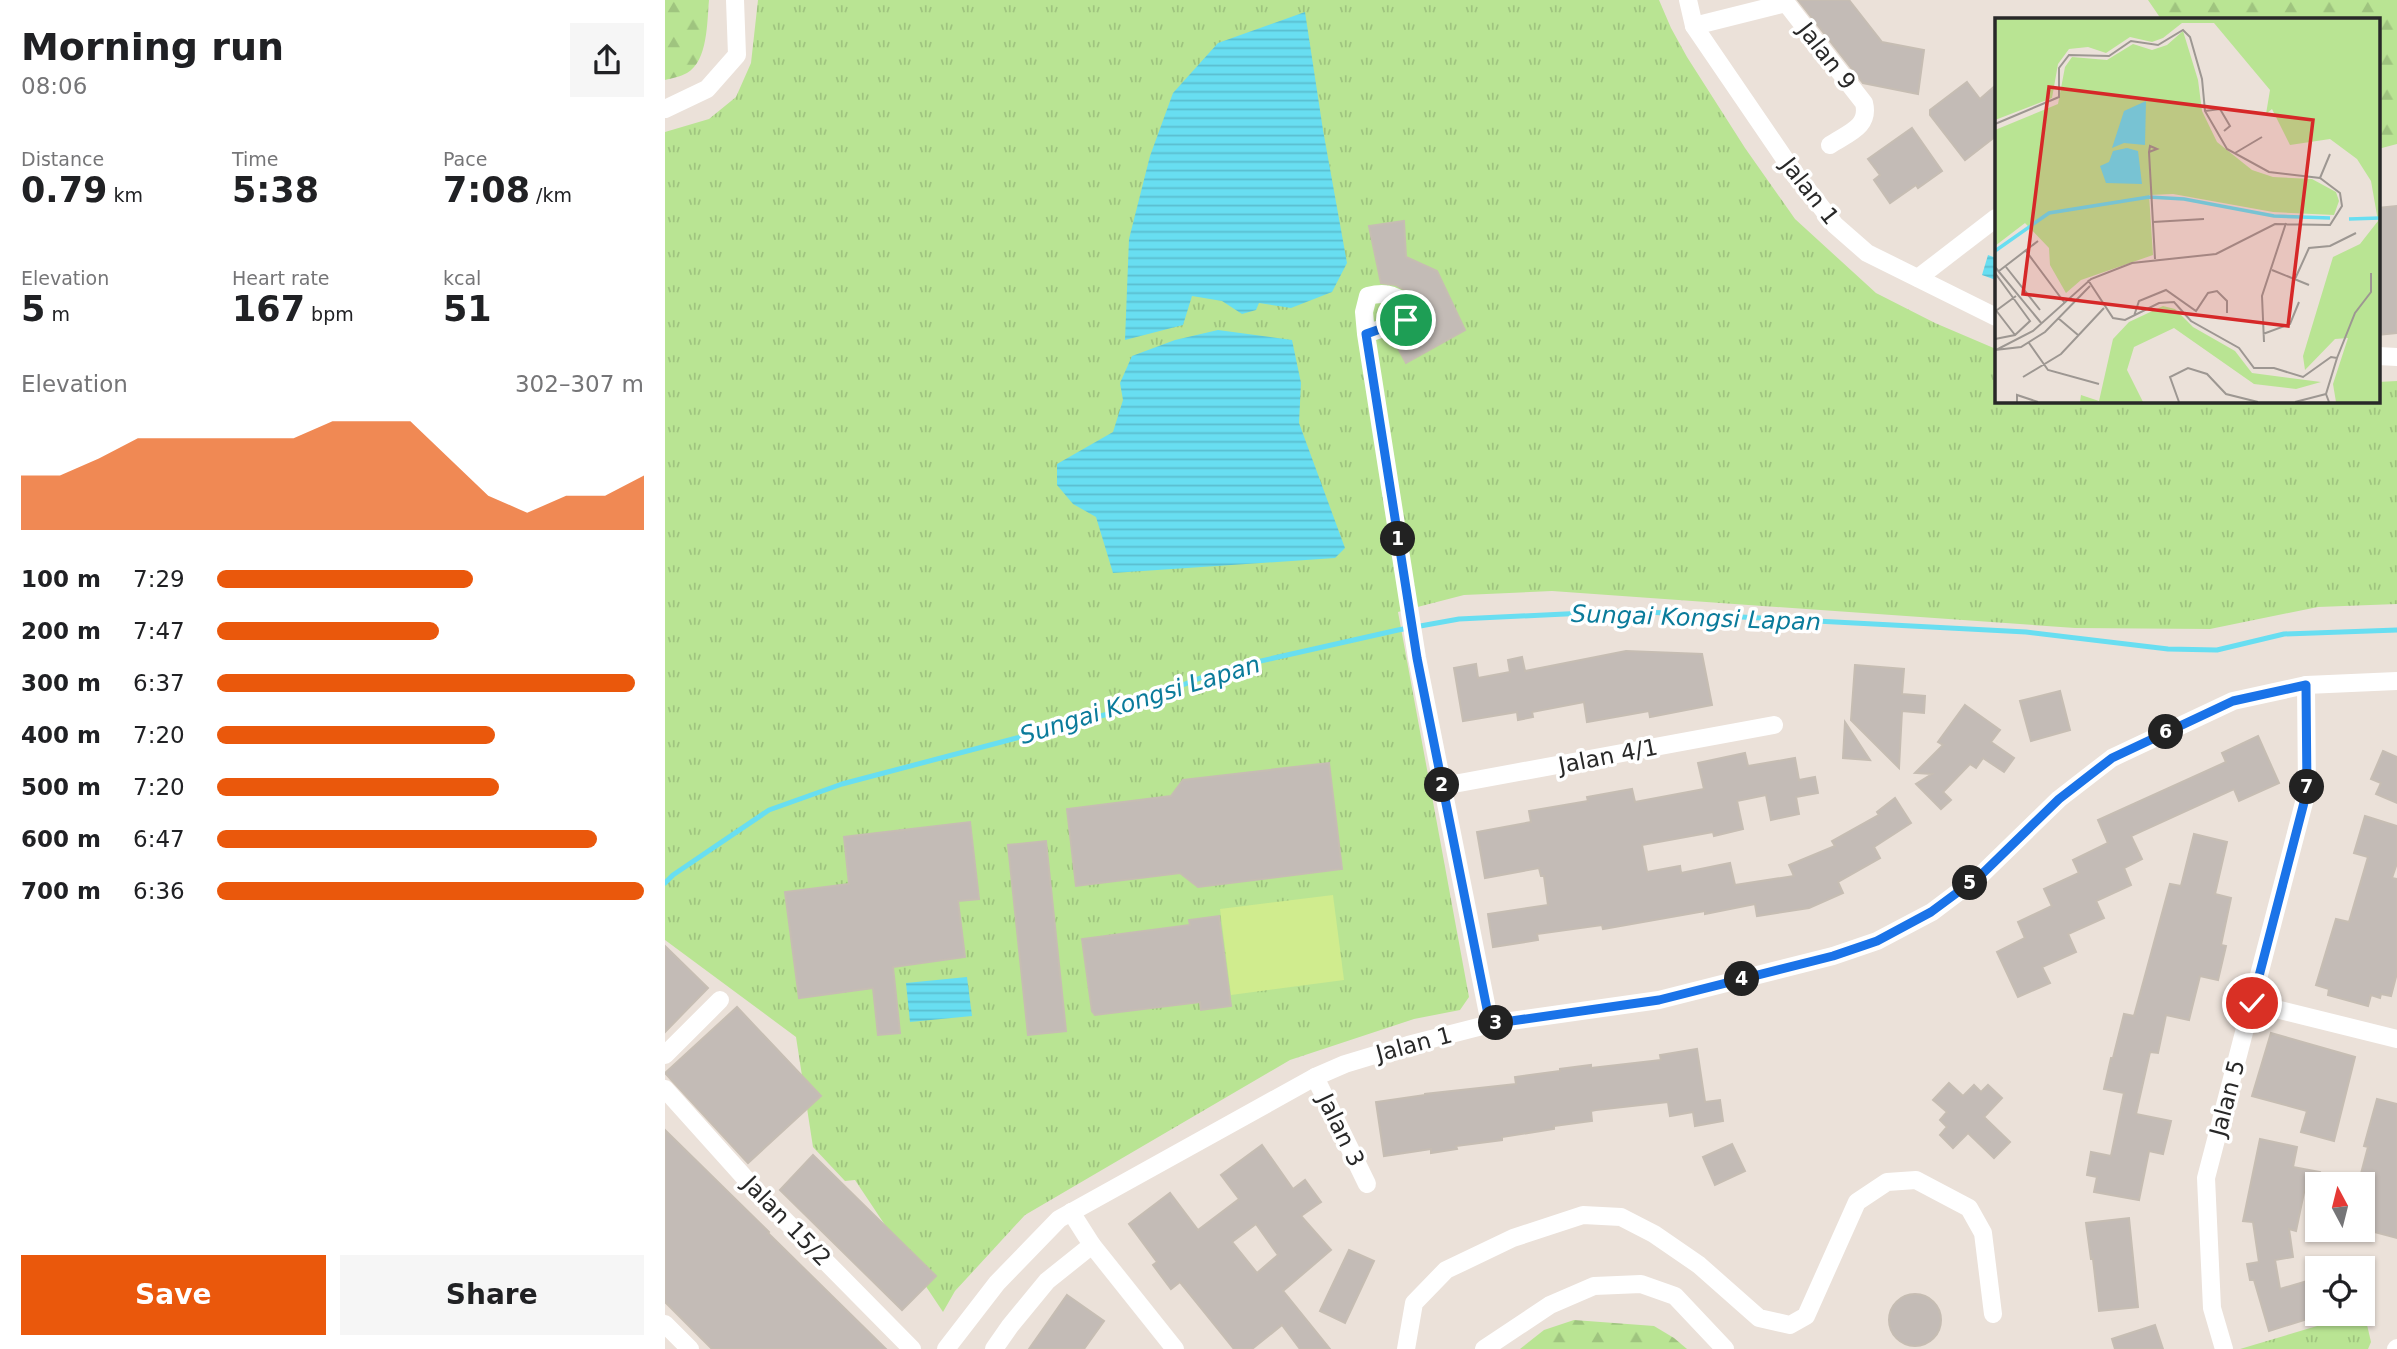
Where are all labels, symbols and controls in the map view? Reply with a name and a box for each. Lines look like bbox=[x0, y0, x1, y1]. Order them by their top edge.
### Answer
street label: Jalan 9 bbox=[1792, 16, 1861, 95]
inset map bbox=[1995, 18, 2379, 402]
button: share bbox=[570, 23, 644, 97]
text: Morning run bbox=[21, 25, 284, 69]
text: 08:06 bbox=[21, 73, 87, 99]
text: Distance bbox=[21, 148, 104, 170]
text: Time bbox=[232, 148, 279, 170]
text: Pace bbox=[443, 148, 487, 170]
street label: Jalan 1 bbox=[1775, 151, 1844, 230]
text: 0.79 bbox=[21, 170, 107, 210]
text: 5:38 bbox=[232, 170, 319, 210]
text: 7:08 bbox=[443, 170, 530, 210]
text: km bbox=[107, 184, 143, 206]
text: /km bbox=[530, 184, 572, 206]
text: Elevation bbox=[21, 267, 109, 289]
text: Heart rate bbox=[232, 267, 330, 289]
text: kcal bbox=[443, 267, 481, 289]
text: 5 bbox=[21, 289, 45, 329]
text: 167 bbox=[232, 289, 305, 329]
text: 51 bbox=[443, 289, 492, 329]
pin bbox=[1376, 290, 1436, 350]
icon: arrive bbox=[1387, 301, 1425, 339]
text: m bbox=[45, 303, 70, 325]
text: bpm bbox=[305, 303, 354, 325]
text: Elevation bbox=[21, 371, 128, 397]
text: 302–307 m bbox=[515, 371, 644, 397]
pin: 1 bbox=[1381, 522, 1415, 556]
text: 1 bbox=[1391, 527, 1404, 549]
text: 100 m bbox=[21, 566, 101, 592]
text: 7:29 bbox=[133, 566, 185, 592]
water label: Sungai Kongsi Lapan bbox=[1571, 600, 1821, 636]
text: 200 m bbox=[21, 618, 101, 644]
text: 7:47 bbox=[133, 618, 185, 644]
water label: Sungai Kongsi Lapan bbox=[1016, 650, 1264, 750]
text: 300 m bbox=[21, 670, 101, 696]
text: 6:37 bbox=[133, 670, 185, 696]
pin: 6 bbox=[2149, 714, 2183, 750]
text: 6 bbox=[2159, 720, 2172, 742]
text: 400 m bbox=[21, 722, 101, 748]
text: 7:20 bbox=[133, 722, 185, 748]
street label: Jalan 4/1 bbox=[1554, 734, 1660, 779]
pin: 2 bbox=[1425, 768, 1459, 802]
pin: 7 bbox=[2289, 770, 2325, 804]
text: 2 bbox=[1435, 773, 1448, 795]
text: 500 m bbox=[21, 774, 101, 800]
text: 7:20 bbox=[133, 774, 185, 800]
text: 7 bbox=[2300, 775, 2313, 797]
text: 600 m bbox=[21, 826, 101, 852]
text: 6:47 bbox=[133, 826, 185, 852]
pin: 5 bbox=[1953, 866, 1987, 900]
text: 5 bbox=[1963, 871, 1976, 893]
text: 700 m bbox=[21, 878, 101, 904]
text: 6:36 bbox=[133, 878, 185, 904]
pin: 4 bbox=[1725, 962, 1759, 996]
text: 4 bbox=[1735, 967, 1748, 989]
pin bbox=[2222, 973, 2282, 1033]
icon: check bbox=[2233, 984, 2271, 1022]
pin: 3 bbox=[1479, 1006, 1513, 1040]
text: 3 bbox=[1489, 1011, 1502, 1033]
street label: Jalan 1 bbox=[1371, 1021, 1455, 1067]
street label: Jalan 5 bbox=[2204, 1057, 2250, 1141]
street label: Jalan 3 bbox=[1311, 1087, 1370, 1171]
street label: Jalan 15/2 bbox=[736, 1169, 836, 1271]
north arrow bbox=[2305, 1172, 2375, 1242]
map controls bbox=[2305, 1172, 2375, 1326]
button: Save bbox=[21, 1255, 326, 1335]
button: Share bbox=[340, 1255, 644, 1335]
button: locate bbox=[2305, 1256, 2375, 1326]

